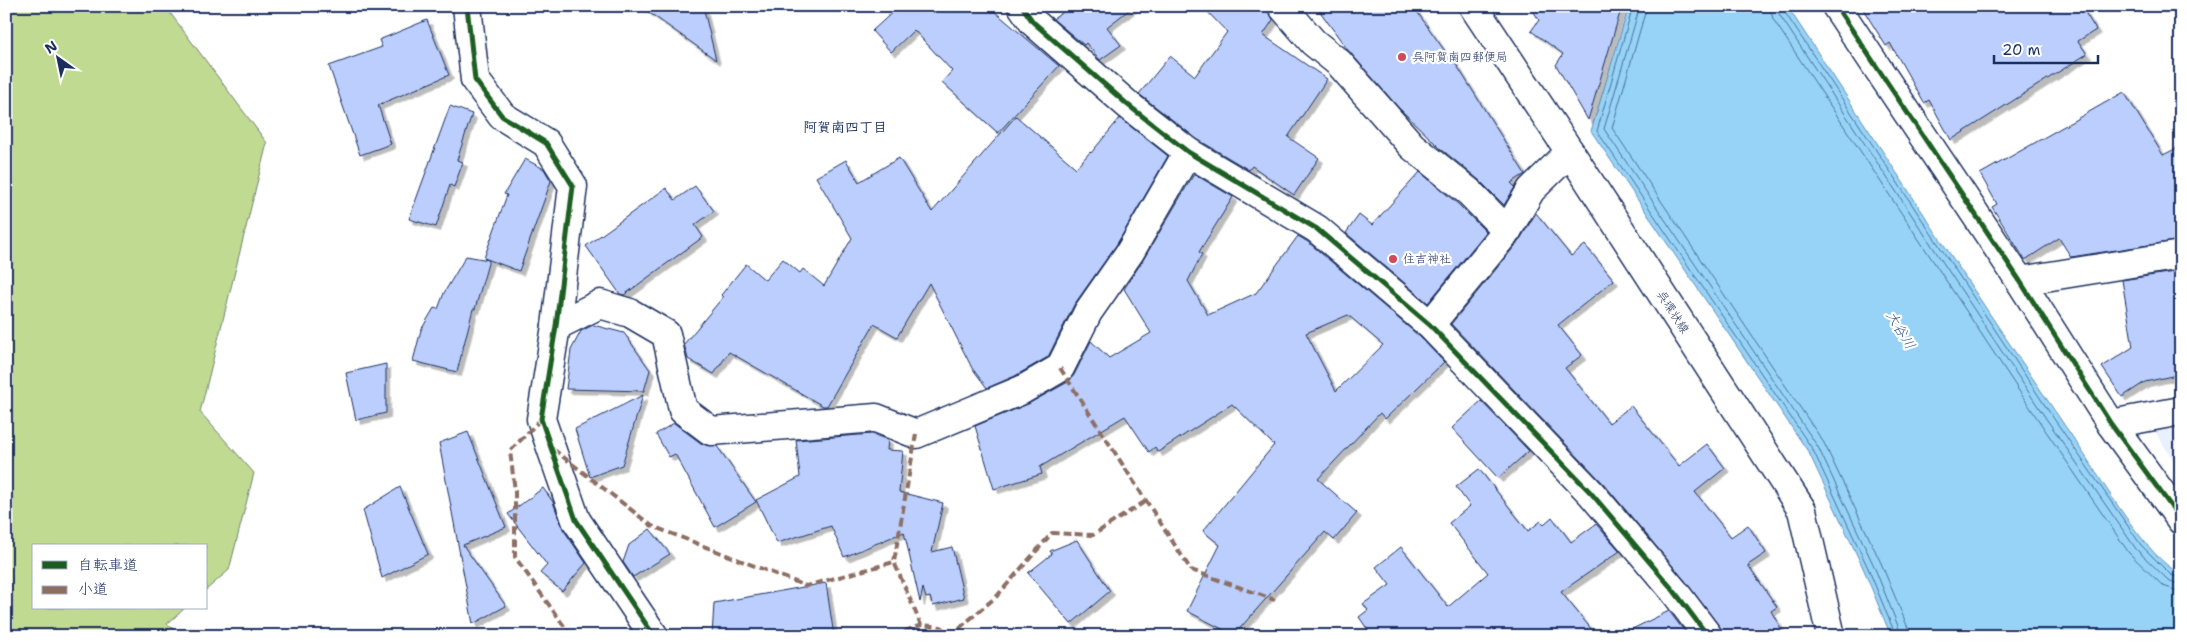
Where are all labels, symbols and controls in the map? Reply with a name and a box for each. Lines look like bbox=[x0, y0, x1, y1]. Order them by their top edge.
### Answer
north arrow bbox=[32, 32, 82, 82]
scale bar bbox=[1994, 32, 2098, 64]
text: N bbox=[41, 37, 60, 58]
text: 20 m bbox=[2002, 40, 2041, 60]
place label: 呉阿賀南四郵便局 bbox=[1412, 49, 1508, 65]
marker: 呉阿賀南四郵便局 bbox=[1396, 51, 1408, 63]
district label: 阿賀南四丁目 bbox=[803, 118, 887, 136]
place label: 住吉神社 bbox=[1403, 251, 1451, 267]
marker: 住吉神社 bbox=[1387, 253, 1399, 265]
street label: 呉環状線 bbox=[1653, 288, 1693, 336]
water label: 大谷川 bbox=[1882, 307, 1920, 353]
legend bbox=[32, 544, 208, 610]
text: 自転車道 bbox=[78, 555, 138, 575]
text: 小道 bbox=[78, 579, 108, 599]

